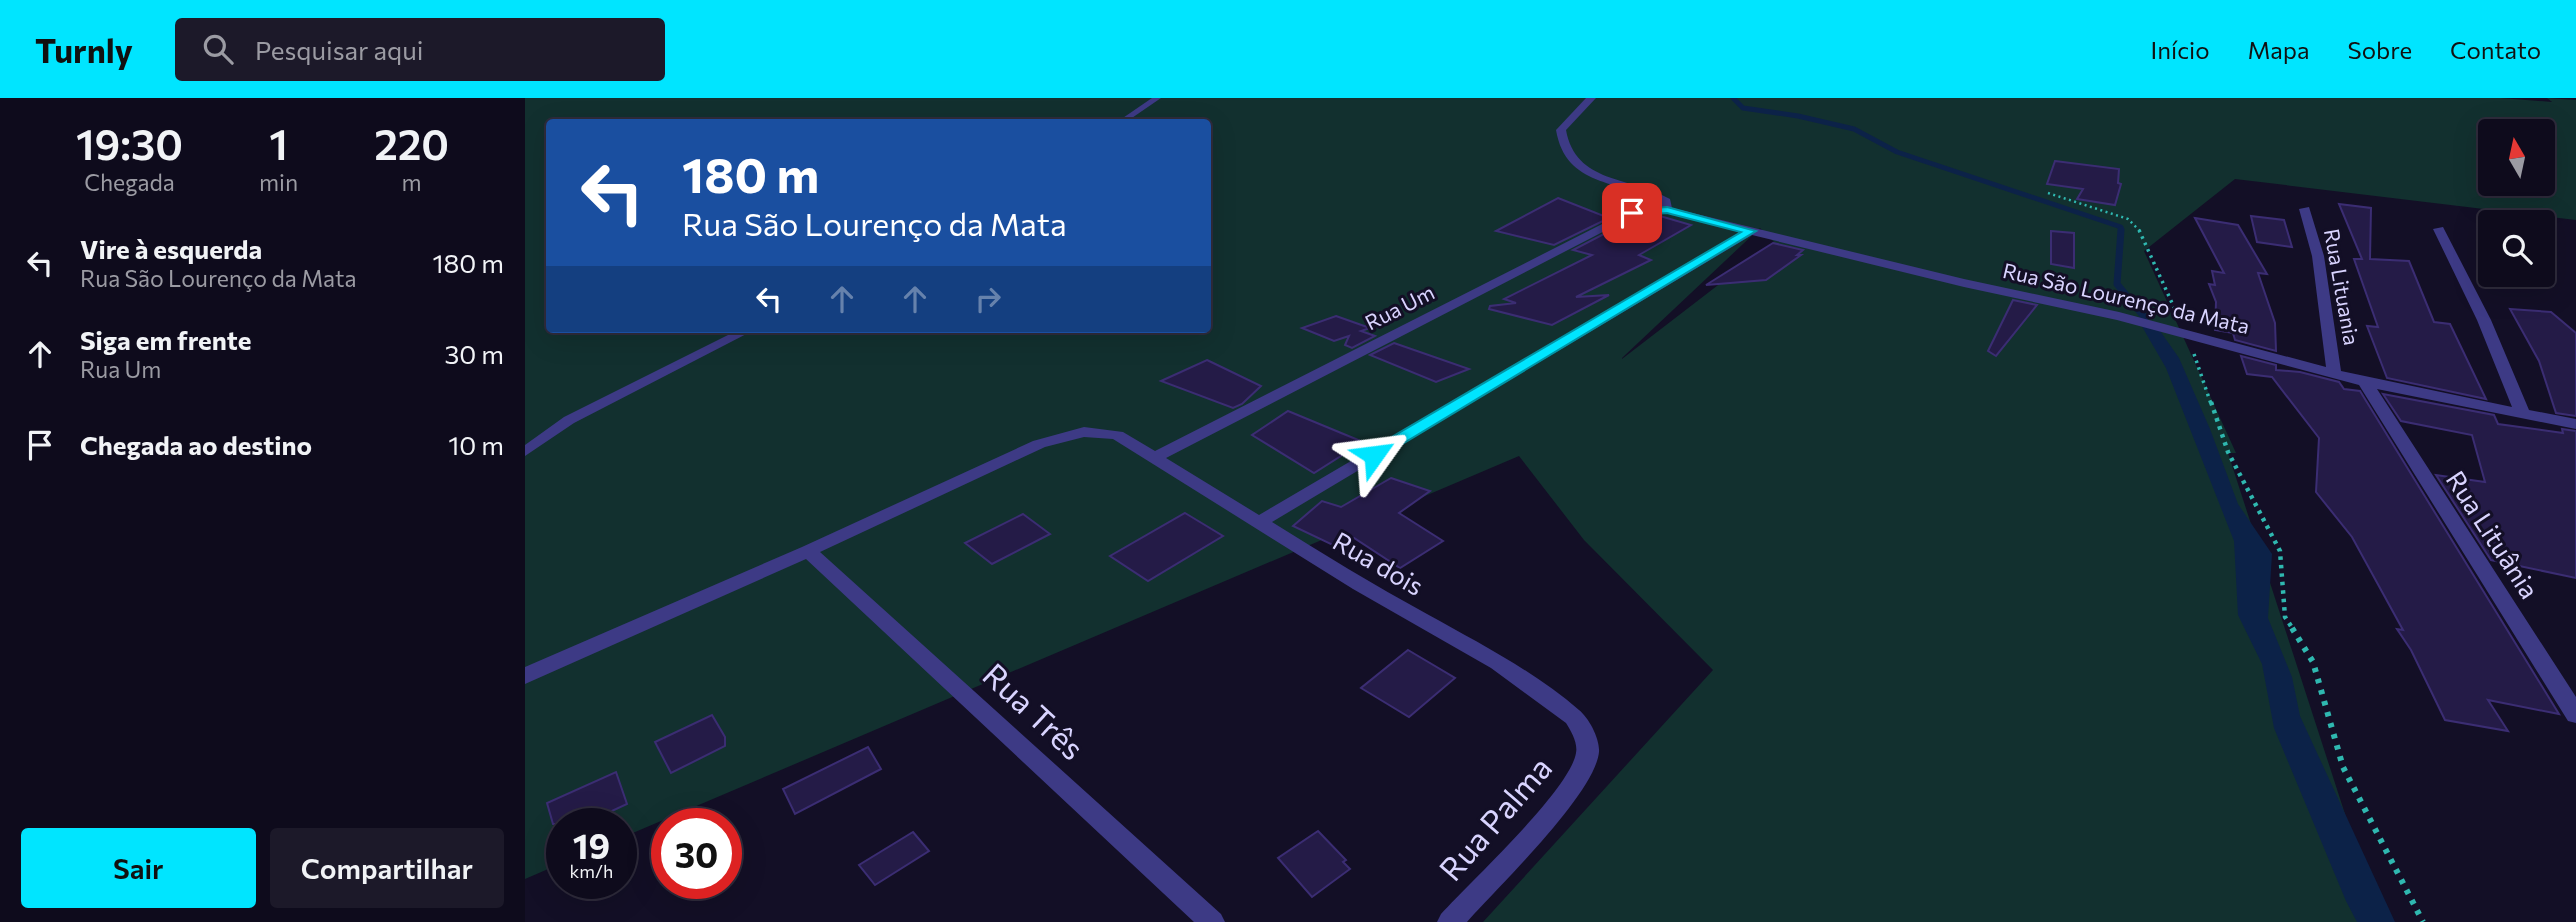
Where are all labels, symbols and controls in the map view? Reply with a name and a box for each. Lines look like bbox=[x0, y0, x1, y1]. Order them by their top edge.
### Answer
search box bbox=[175, 18, 665, 81]
text: Turnly bbox=[35, 29, 133, 70]
icon: search bbox=[199, 30, 237, 68]
text: Pesquisar aqui bbox=[255, 34, 423, 65]
text: Início bbox=[2151, 35, 2210, 64]
text: Mapa bbox=[2248, 35, 2310, 64]
text: Sobre bbox=[2348, 35, 2412, 64]
text: Contato bbox=[2450, 35, 2541, 64]
text: 19:30 bbox=[76, 117, 183, 169]
text: 1 bbox=[269, 117, 288, 169]
text: 220 bbox=[374, 117, 449, 169]
north arrow bbox=[2478, 119, 2555, 196]
map controls bbox=[2478, 119, 2555, 287]
text: 180 m bbox=[682, 143, 819, 203]
icon: left bbox=[567, 147, 658, 238]
text: Chegada bbox=[84, 168, 175, 196]
text: min bbox=[259, 168, 298, 196]
text: m bbox=[402, 168, 422, 196]
pin bbox=[1602, 183, 1662, 243]
icon: arrive bbox=[1613, 194, 1651, 232]
text: Rua São Lourenço da Mata bbox=[682, 203, 1067, 243]
button: search bbox=[2478, 210, 2555, 287]
street label: Rua Lituania bbox=[2320, 227, 2365, 347]
text: Vire à esquerda bbox=[80, 233, 262, 264]
icon: left bbox=[21, 244, 59, 282]
text: 180 m bbox=[432, 247, 504, 278]
street label: Rua São Lourenço da Mata bbox=[2001, 257, 2252, 338]
text: Rua São Lourenço da Mata bbox=[80, 264, 357, 292]
street label: Rua Um bbox=[1361, 279, 1438, 335]
icon: left bbox=[750, 280, 788, 318]
icon: ahead bbox=[823, 280, 861, 318]
icon: ahead bbox=[896, 280, 934, 318]
icon: right bbox=[969, 280, 1007, 318]
text: Siga em frente bbox=[80, 324, 251, 355]
icon: ahead bbox=[21, 335, 59, 373]
text: 30 m bbox=[445, 338, 504, 369]
text: Rua Um bbox=[80, 355, 161, 383]
position arrow bbox=[1337, 418, 1411, 492]
icon: arrive bbox=[21, 426, 59, 464]
text: Chegada ao destino bbox=[80, 429, 312, 460]
text: 10 m bbox=[448, 429, 504, 460]
street label: Rua Lituânia bbox=[2441, 465, 2546, 604]
street label: Rua dois bbox=[1328, 524, 1430, 601]
street label: Rua Três bbox=[976, 654, 1093, 767]
street label: Rua Palma bbox=[1430, 747, 1559, 888]
speed limit sign: 30 bbox=[651, 808, 742, 899]
text: 19 bbox=[573, 823, 610, 866]
button: Sair bbox=[21, 828, 256, 908]
button: Compartilhar bbox=[270, 828, 504, 908]
text: km/h bbox=[570, 860, 613, 882]

